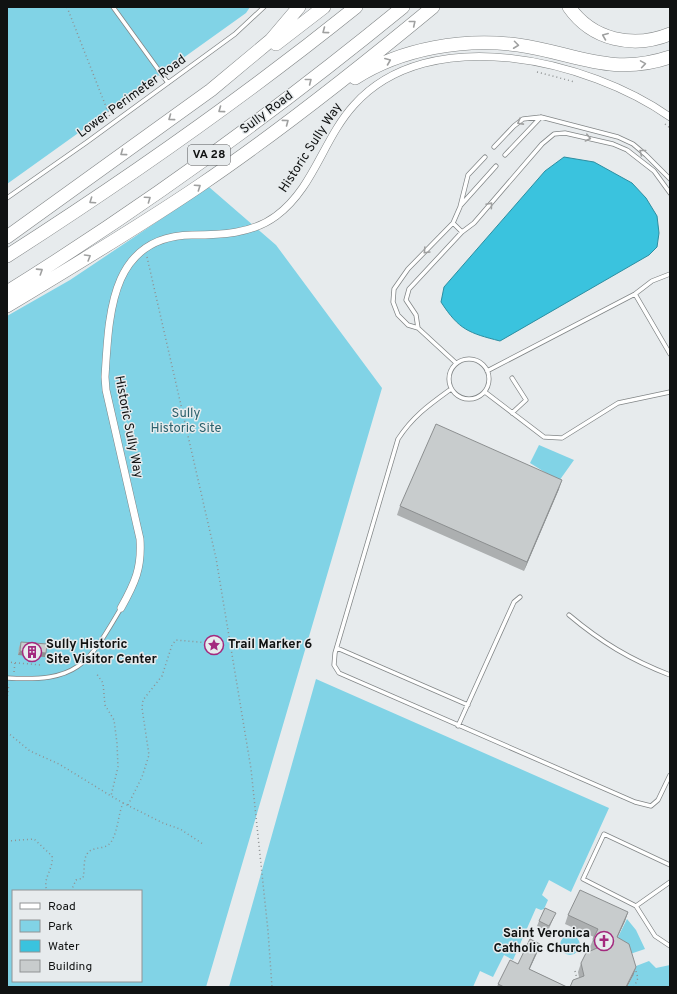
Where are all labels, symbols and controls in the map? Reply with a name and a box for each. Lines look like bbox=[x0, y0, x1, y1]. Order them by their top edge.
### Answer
one-way arrow bbox=[408, 21, 416, 28]
one-way arrow bbox=[322, 26, 329, 34]
one-way arrow bbox=[601, 32, 608, 40]
one-way arrow bbox=[513, 40, 519, 49]
street label: Lower Perimeter Road bbox=[74, 52, 190, 142]
one-way arrow bbox=[384, 58, 391, 66]
one-way arrow bbox=[640, 60, 646, 69]
one-way arrow bbox=[305, 79, 312, 86]
street label: Sully Road bbox=[237, 88, 297, 138]
street label: Historic Sully Way bbox=[276, 100, 346, 196]
one-way arrow bbox=[219, 105, 226, 112]
one-way arrow bbox=[169, 113, 176, 120]
one-way arrow bbox=[517, 117, 524, 125]
one-way arrow bbox=[281, 120, 288, 127]
one-way arrow bbox=[584, 134, 591, 142]
road number: VA 28 bbox=[188, 145, 230, 165]
one-way arrow bbox=[120, 148, 127, 156]
one-way arrow bbox=[640, 149, 647, 156]
one-way arrow bbox=[193, 185, 200, 192]
one-way arrow bbox=[89, 196, 96, 204]
one-way arrow bbox=[144, 196, 151, 204]
one-way arrow bbox=[485, 202, 492, 210]
one-way arrow bbox=[423, 246, 431, 254]
one-way arrow bbox=[84, 254, 91, 262]
one-way arrow bbox=[36, 268, 43, 276]
street label: Historic Sully Way bbox=[110, 374, 146, 480]
park label: Sully Historic Site bbox=[150, 406, 222, 437]
place icon: Trail Marker 6 bbox=[203, 634, 225, 656]
place label: Sully Historic Site Visitor Center bbox=[46, 637, 158, 668]
place label: Trail Marker 6 bbox=[228, 637, 312, 653]
building icon: Sully Historic Site Visitor Center bbox=[21, 641, 43, 663]
legend bbox=[12, 890, 142, 982]
text: Road bbox=[48, 899, 76, 915]
text: Park bbox=[48, 919, 73, 935]
place label: Saint Veronica Catholic Church bbox=[493, 926, 590, 957]
church icon: Saint Veronica Catholic Church bbox=[593, 930, 615, 952]
text: Water bbox=[48, 939, 80, 955]
text: Building bbox=[48, 959, 92, 975]

